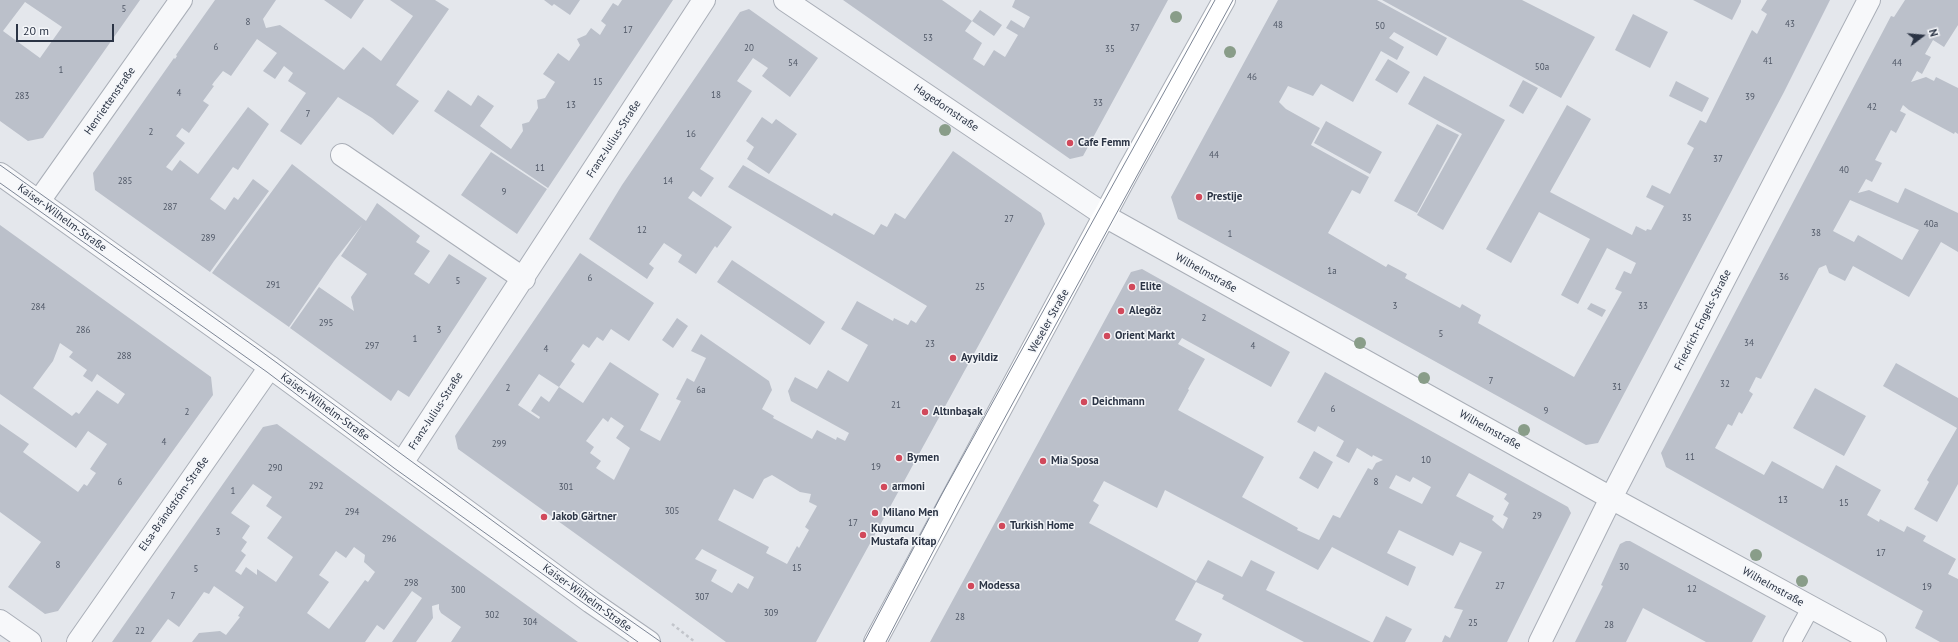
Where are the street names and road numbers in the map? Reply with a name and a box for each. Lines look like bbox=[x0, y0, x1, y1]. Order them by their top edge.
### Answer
street label: Henriettenstraße bbox=[82, 65, 138, 137]
street label: Hagedornstraße bbox=[911, 81, 981, 135]
street label: Franz-Julius-Straße bbox=[584, 98, 644, 180]
street label: Kaiser-Wilhelm-Straße bbox=[15, 181, 109, 255]
street label: Wilhelmstraße bbox=[1173, 251, 1239, 295]
street label: Friedrich-Engels-Straße bbox=[1672, 267, 1734, 373]
street label: Weseler Straße bbox=[1026, 287, 1072, 355]
street label: Kaiser-Wilhelm-Straße bbox=[278, 370, 372, 444]
street label: Franz-Julius-Straße bbox=[406, 370, 466, 452]
street label: Wilhelmstraße bbox=[1457, 408, 1523, 452]
street label: Elsa-Brändström-Straße bbox=[136, 454, 212, 554]
street label: Kaiser-Wilhelm-Straße bbox=[540, 561, 634, 635]
street label: Wilhelmstraße bbox=[1740, 565, 1806, 609]

